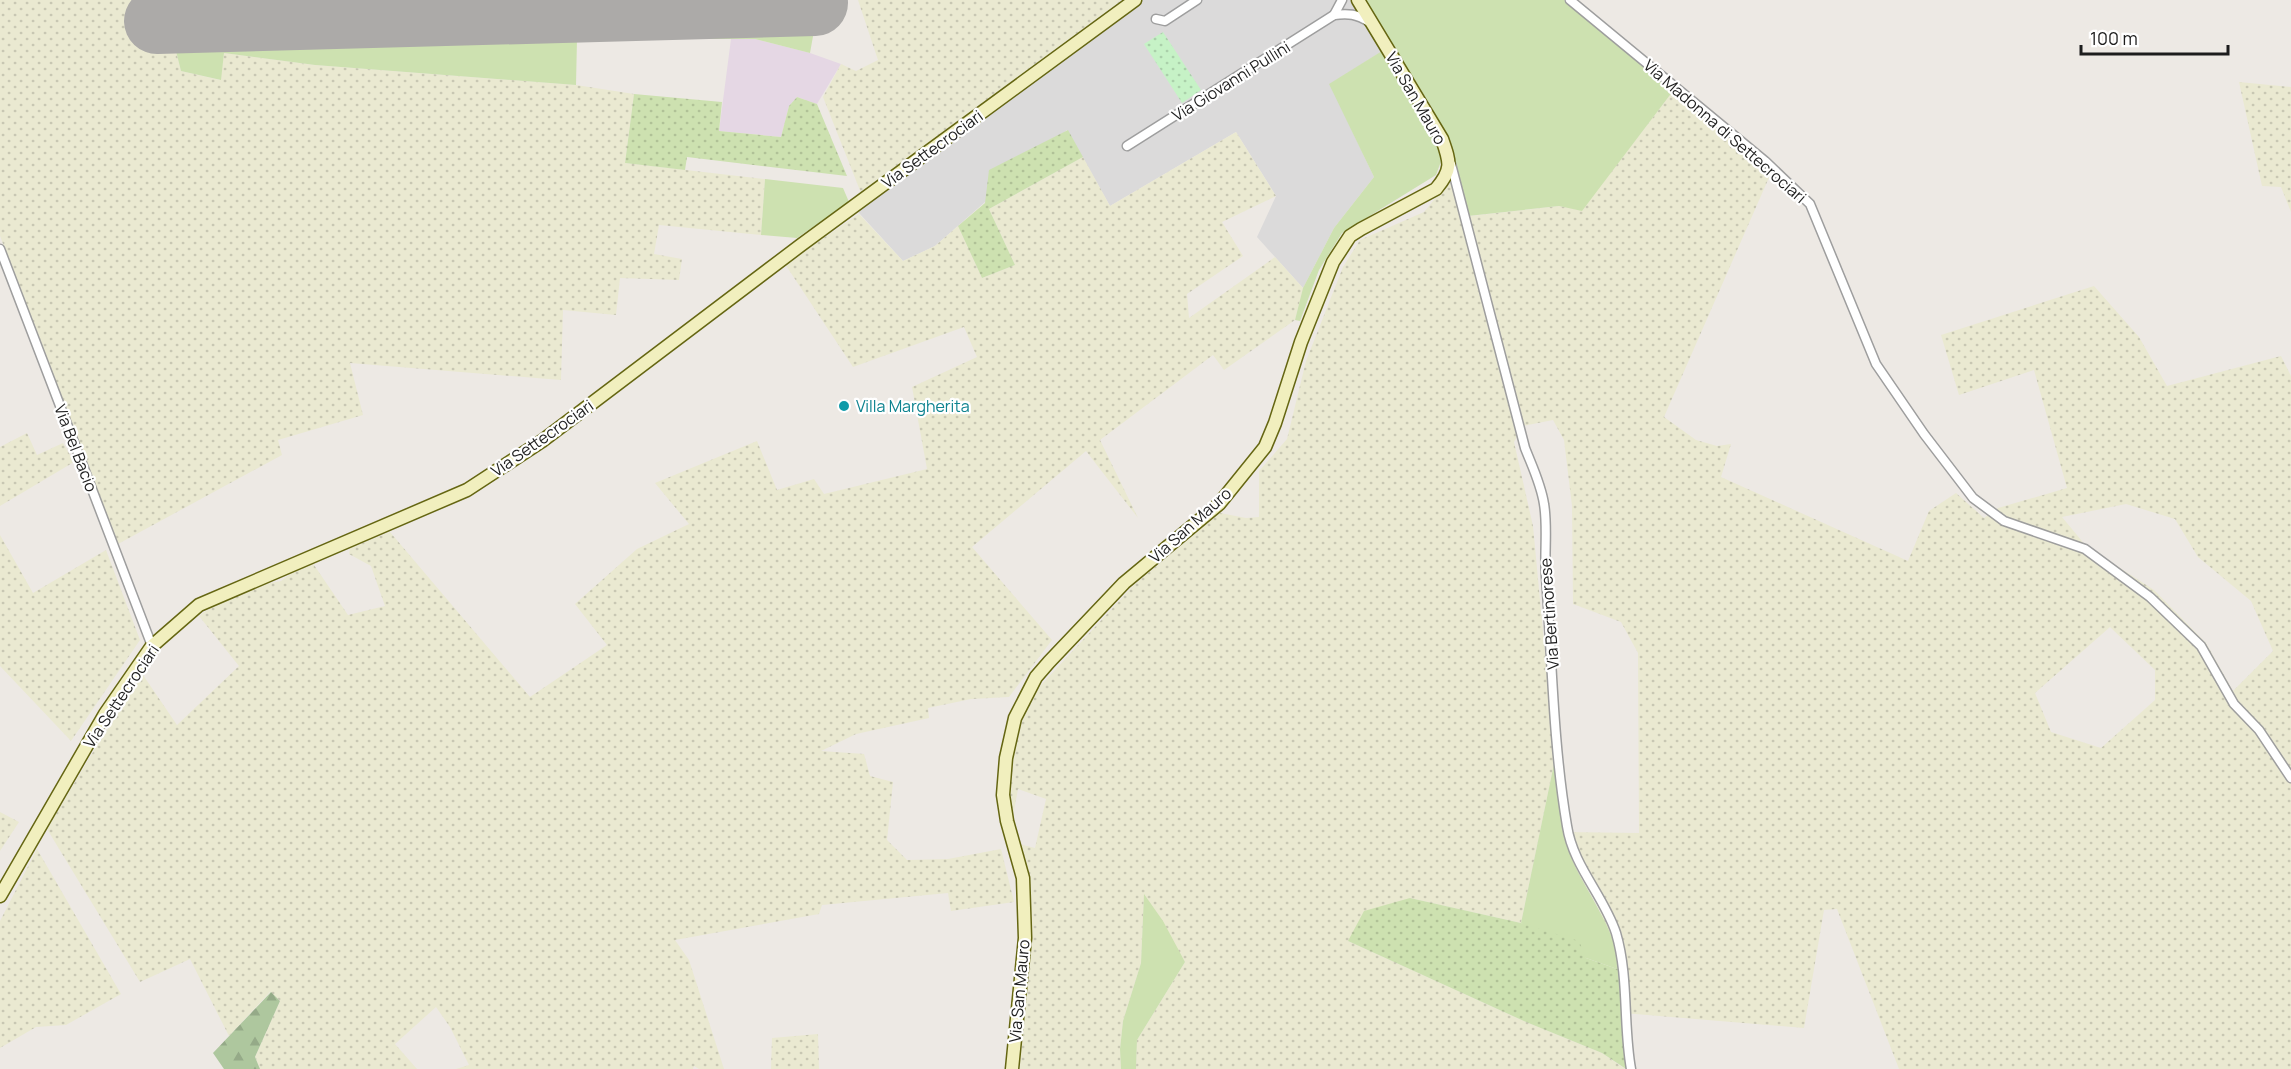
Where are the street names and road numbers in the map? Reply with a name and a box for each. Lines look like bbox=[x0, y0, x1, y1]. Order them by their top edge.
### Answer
street label: Via Giovanni Pullini bbox=[1168, 36, 1294, 126]
street label: Via San Mauro bbox=[1381, 48, 1451, 148]
street label: Via Madonna di Settecrociari bbox=[1639, 54, 1811, 208]
street label: Via Settecrociari bbox=[877, 105, 987, 193]
street label: Via Settecrociari bbox=[486, 394, 598, 482]
street label: Via Bel Bacio bbox=[49, 401, 103, 495]
street label: Via San Mauro bbox=[1144, 482, 1236, 568]
street label: Via Bertinorese bbox=[1534, 557, 1564, 671]
street label: Via Settecrociari bbox=[78, 640, 164, 752]
street label: Via San Mauro bbox=[1004, 938, 1034, 1044]

